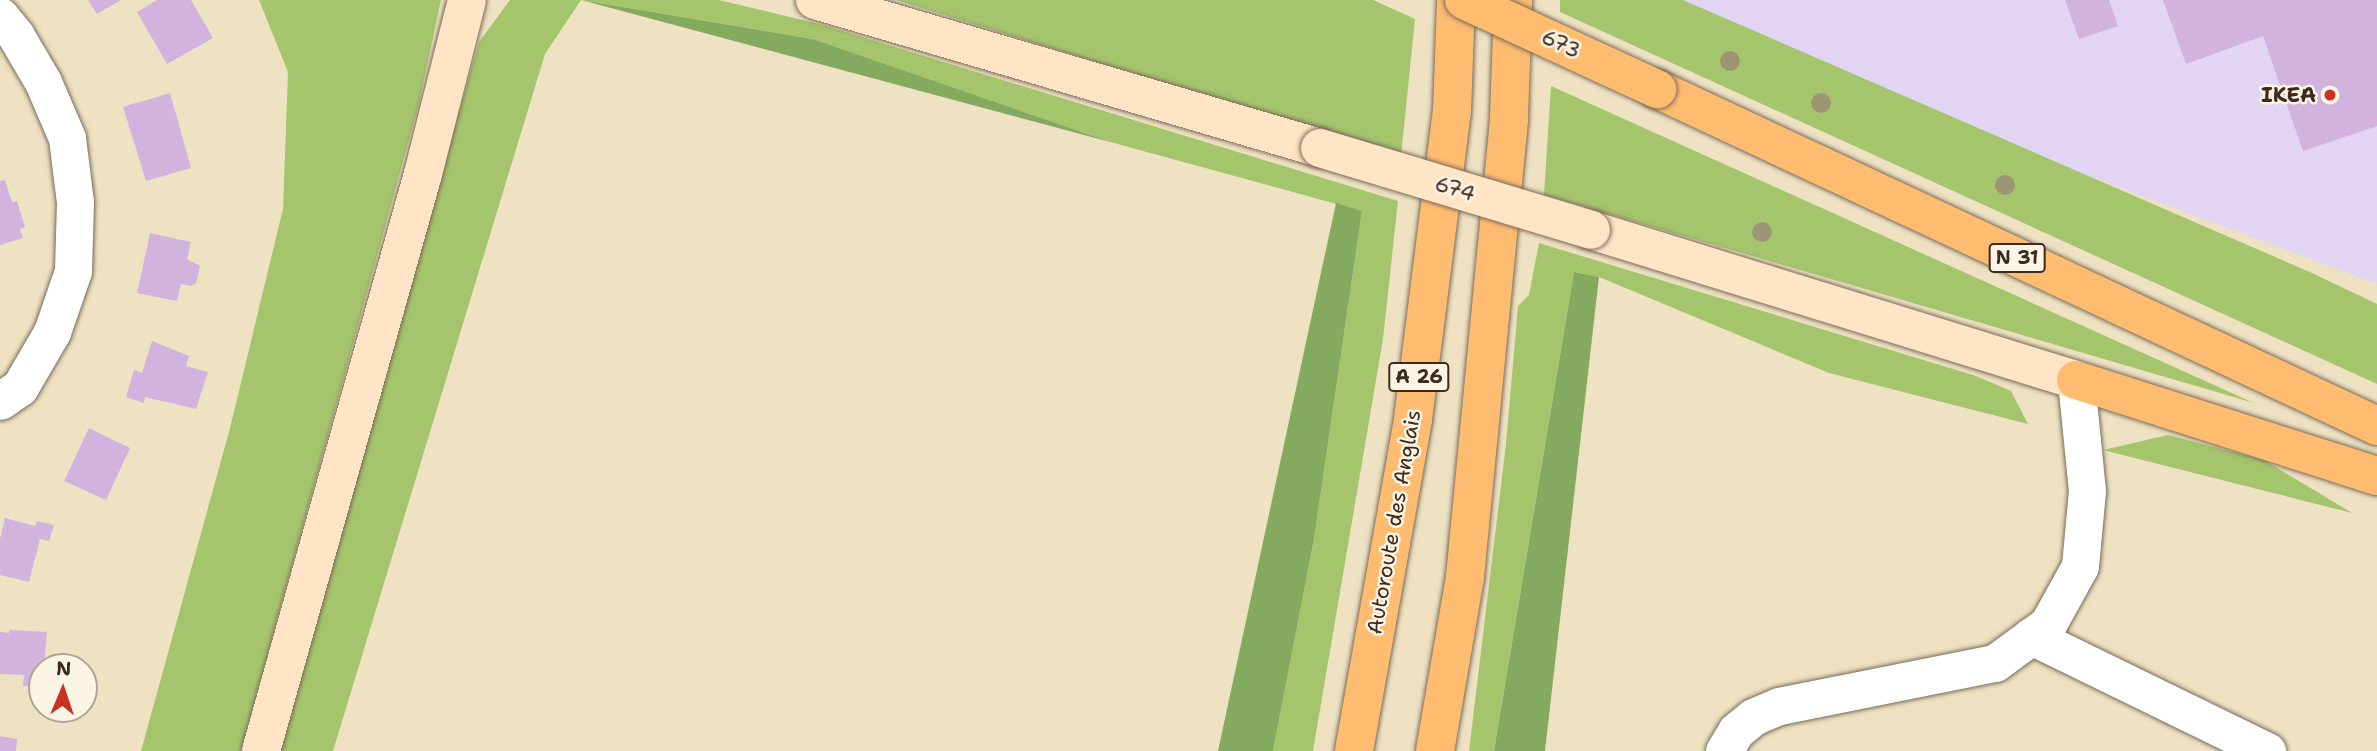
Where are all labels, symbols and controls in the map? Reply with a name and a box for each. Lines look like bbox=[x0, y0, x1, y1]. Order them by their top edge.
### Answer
street label: 673 bbox=[1537, 24, 1585, 64]
place label: IKEA bbox=[2261, 82, 2316, 108]
marker: IKEA bbox=[2322, 87, 2338, 103]
street label: 674 bbox=[1432, 171, 1478, 207]
road number: N 31 bbox=[1987, 242, 2047, 274]
road number: A 26 bbox=[1388, 362, 1450, 392]
street label: Autoroute des Anglais bbox=[1362, 408, 1426, 636]
north arrow bbox=[28, 653, 98, 723]
text: N bbox=[56, 656, 72, 681]

